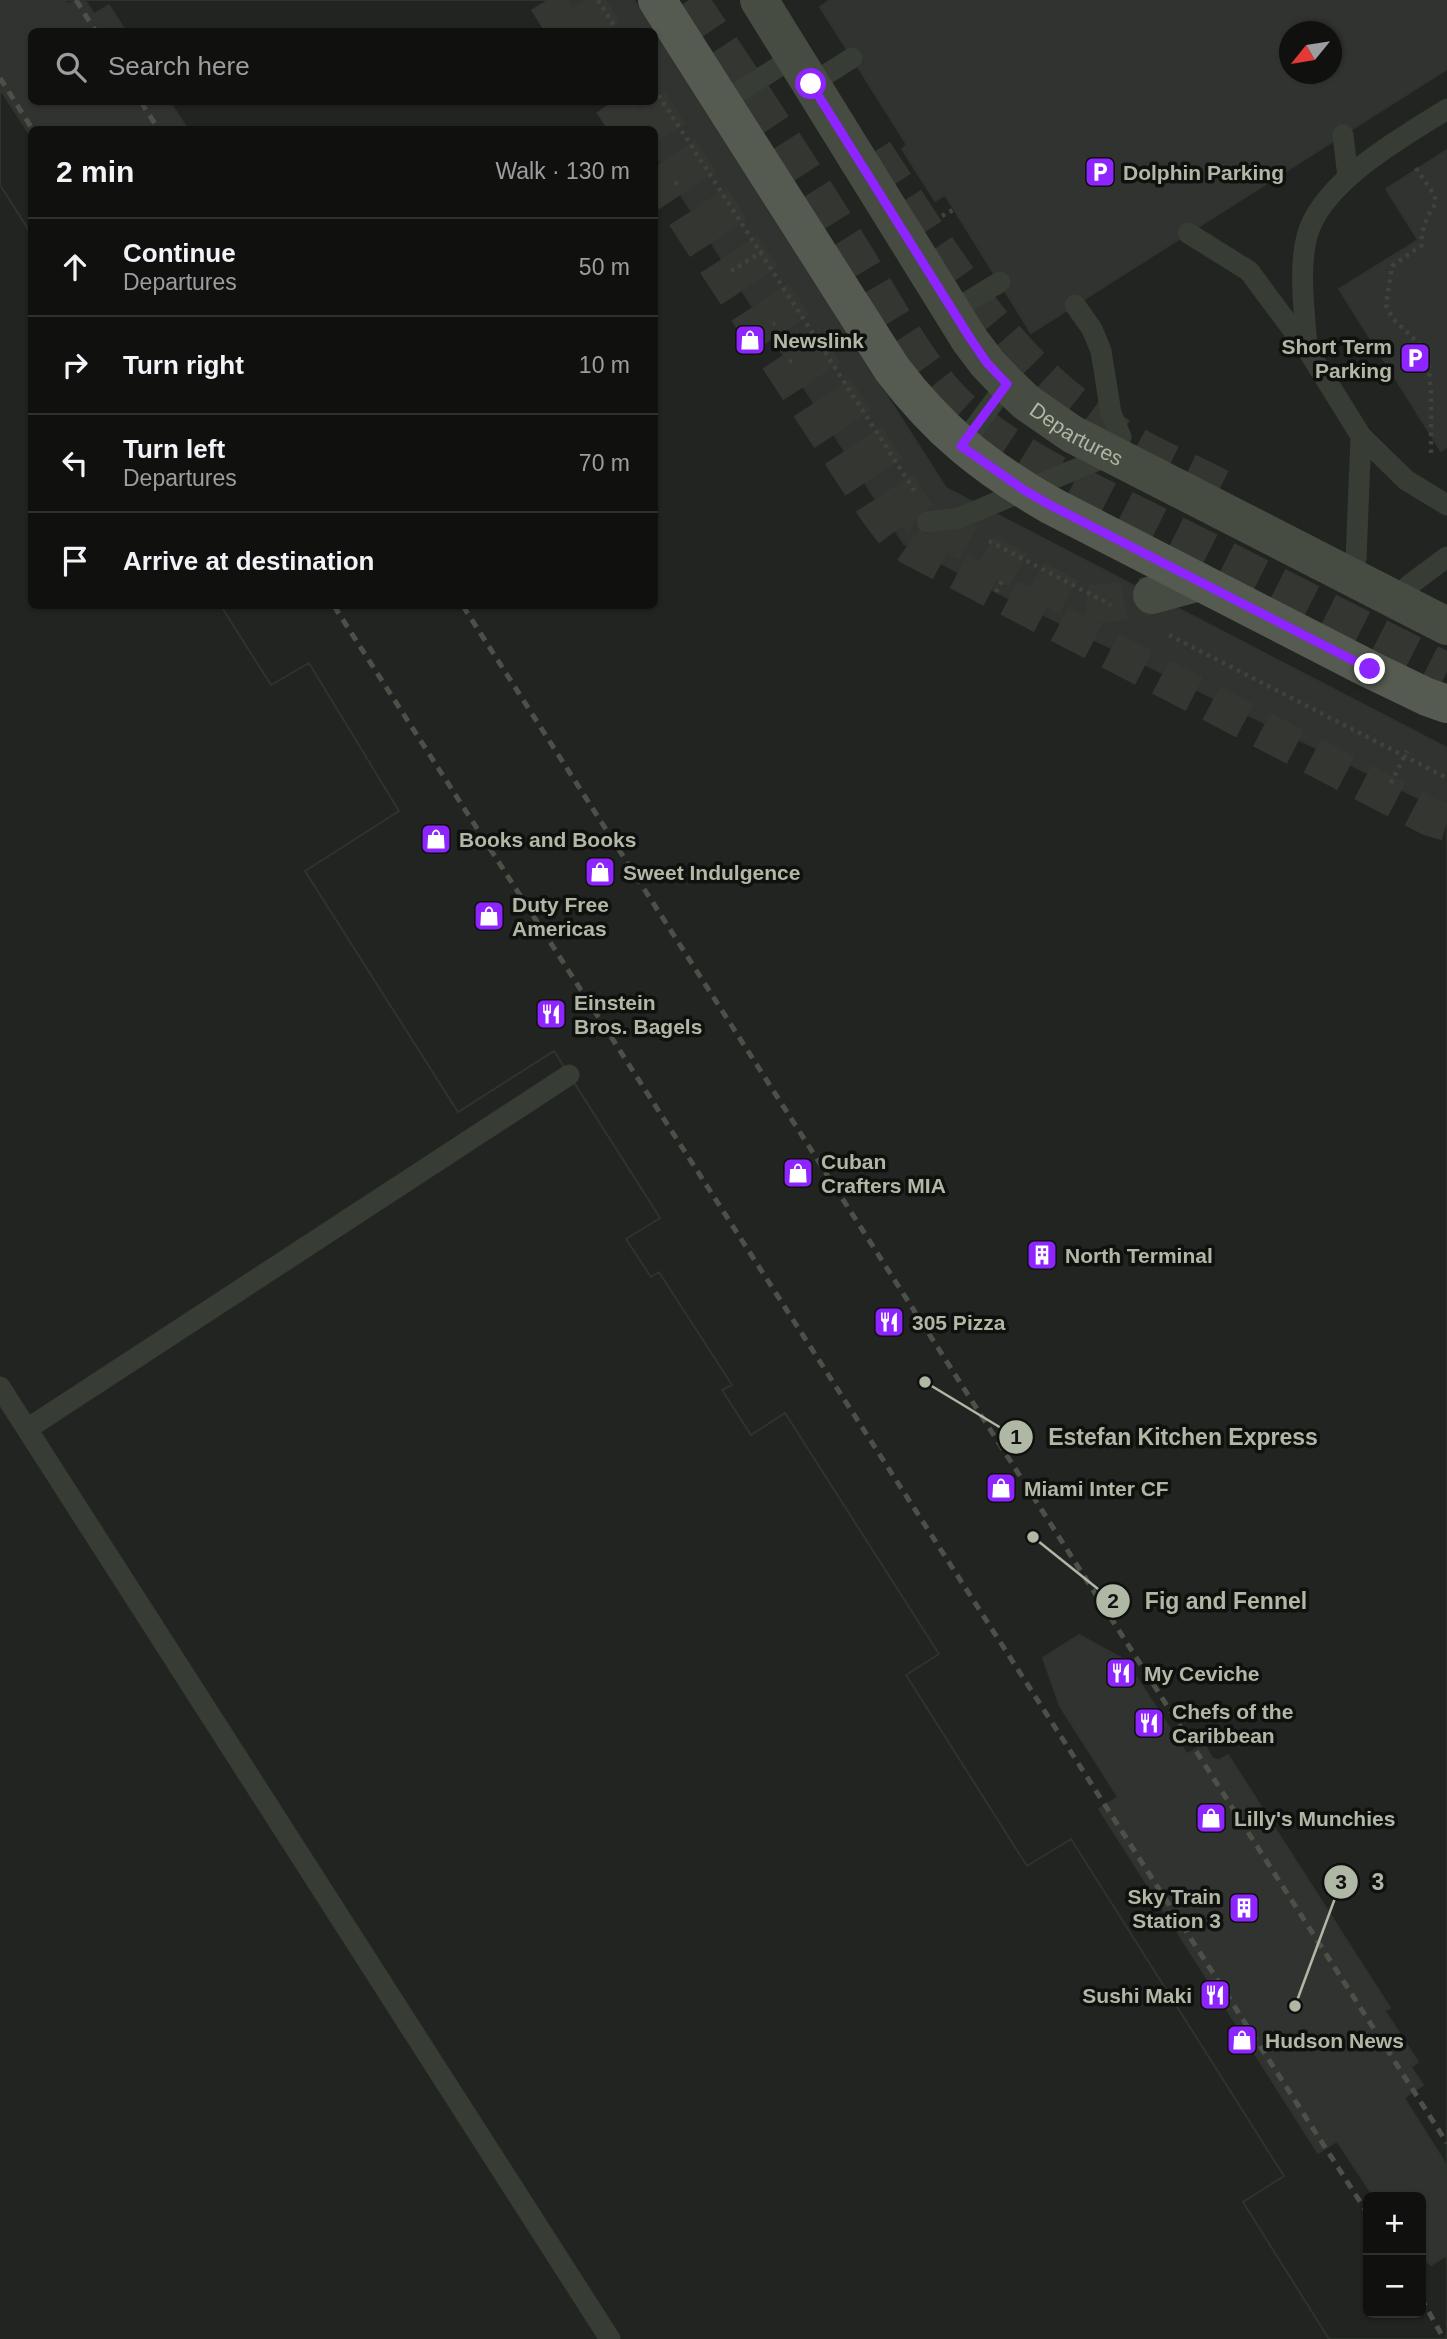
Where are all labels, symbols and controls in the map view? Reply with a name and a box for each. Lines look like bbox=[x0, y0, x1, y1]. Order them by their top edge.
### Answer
north arrow bbox=[1279, 21, 1342, 84]
search box bbox=[28, 28, 658, 105]
icon: search bbox=[52, 48, 90, 86]
text: Search here bbox=[108, 51, 250, 81]
route start bbox=[795, 68, 826, 99]
text: 2 min bbox=[56, 155, 134, 188]
parking icon: Dolphin Parking bbox=[1083, 155, 1117, 189]
text: Walk · 130 m bbox=[495, 158, 630, 184]
place label: Dolphin Parking bbox=[1123, 161, 1284, 184]
text: Continue bbox=[123, 238, 236, 268]
icon: ahead bbox=[56, 248, 94, 286]
text: 50 m bbox=[579, 254, 630, 280]
text: Departures bbox=[123, 269, 237, 295]
shop icon: Newslink bbox=[733, 323, 767, 357]
place label: Newslink bbox=[773, 329, 864, 352]
place label: Short Term Parking bbox=[1282, 335, 1392, 382]
parking icon: Short Term Parking bbox=[1398, 341, 1432, 375]
icon: right bbox=[56, 346, 94, 384]
text: Turn right bbox=[123, 350, 244, 380]
text: 10 m bbox=[579, 352, 630, 378]
street label: Departures bbox=[1026, 397, 1127, 470]
text: Turn left bbox=[123, 434, 225, 464]
icon: left bbox=[56, 444, 94, 482]
text: 70 m bbox=[579, 450, 630, 476]
text: Departures bbox=[123, 465, 237, 491]
icon: arrive bbox=[56, 542, 94, 580]
text: Arrive at destination bbox=[123, 546, 374, 576]
route end bbox=[1354, 653, 1385, 684]
shop icon: Books and Books bbox=[419, 822, 453, 856]
place label: Books and Books bbox=[459, 828, 636, 851]
shop icon: Sweet Indulgence bbox=[583, 855, 617, 889]
place label: Sweet Indulgence bbox=[623, 861, 800, 884]
place label: Duty Free Americas bbox=[512, 893, 609, 940]
shop icon: Duty Free Americas bbox=[472, 899, 506, 933]
place label: Einstein Bros. Bagels bbox=[574, 991, 702, 1038]
restaurant icon: Einstein Bros. Bagels bbox=[534, 997, 568, 1031]
place label: Cuban Crafters MIA bbox=[821, 1150, 946, 1197]
shop icon: Cuban Crafters MIA bbox=[781, 1156, 815, 1190]
building icon: North Terminal bbox=[1025, 1238, 1059, 1272]
place label: North Terminal bbox=[1065, 1244, 1213, 1267]
restaurant icon: 305 Pizza bbox=[872, 1305, 906, 1339]
place label: 305 Pizza bbox=[912, 1311, 1006, 1334]
callout: Estefan Kitchen Express bbox=[999, 1415, 1332, 1459]
text: Estefan Kitchen Express bbox=[1048, 1424, 1318, 1450]
text: 1 bbox=[1010, 1425, 1022, 1448]
shop icon: Miami Inter CF bbox=[984, 1471, 1018, 1505]
place label: Miami Inter CF bbox=[1024, 1477, 1169, 1500]
callout: Fig and Fennel bbox=[1095, 1579, 1321, 1623]
text: Fig and Fennel bbox=[1145, 1588, 1307, 1614]
text: 2 bbox=[1107, 1589, 1119, 1612]
restaurant icon: My Ceviche bbox=[1104, 1656, 1138, 1690]
place label: My Ceviche bbox=[1144, 1662, 1260, 1685]
place label: Chefs of the Caribbean bbox=[1172, 1700, 1293, 1747]
restaurant icon: Chefs of the Caribbean bbox=[1132, 1706, 1166, 1740]
shop icon: Lilly's Munchies bbox=[1194, 1801, 1228, 1835]
place label: Lilly's Munchies bbox=[1234, 1807, 1395, 1830]
callout: 3 bbox=[1323, 1860, 1399, 1904]
text: 3 bbox=[1372, 1869, 1384, 1895]
text: 3 bbox=[1335, 1870, 1347, 1893]
place label: Sky Train Station 3 bbox=[1128, 1885, 1221, 1932]
building icon: Sky Train Station 3 bbox=[1227, 1891, 1261, 1925]
restaurant icon: Sushi Maki bbox=[1198, 1978, 1232, 2012]
place label: Sushi Maki bbox=[1082, 1984, 1192, 2007]
shop icon: Hudson News bbox=[1225, 2023, 1259, 2057]
place label: Hudson News bbox=[1265, 2029, 1404, 2052]
map controls bbox=[1363, 2192, 1426, 2318]
button: + bbox=[1363, 2192, 1426, 2255]
button: − bbox=[1363, 2255, 1426, 2318]

